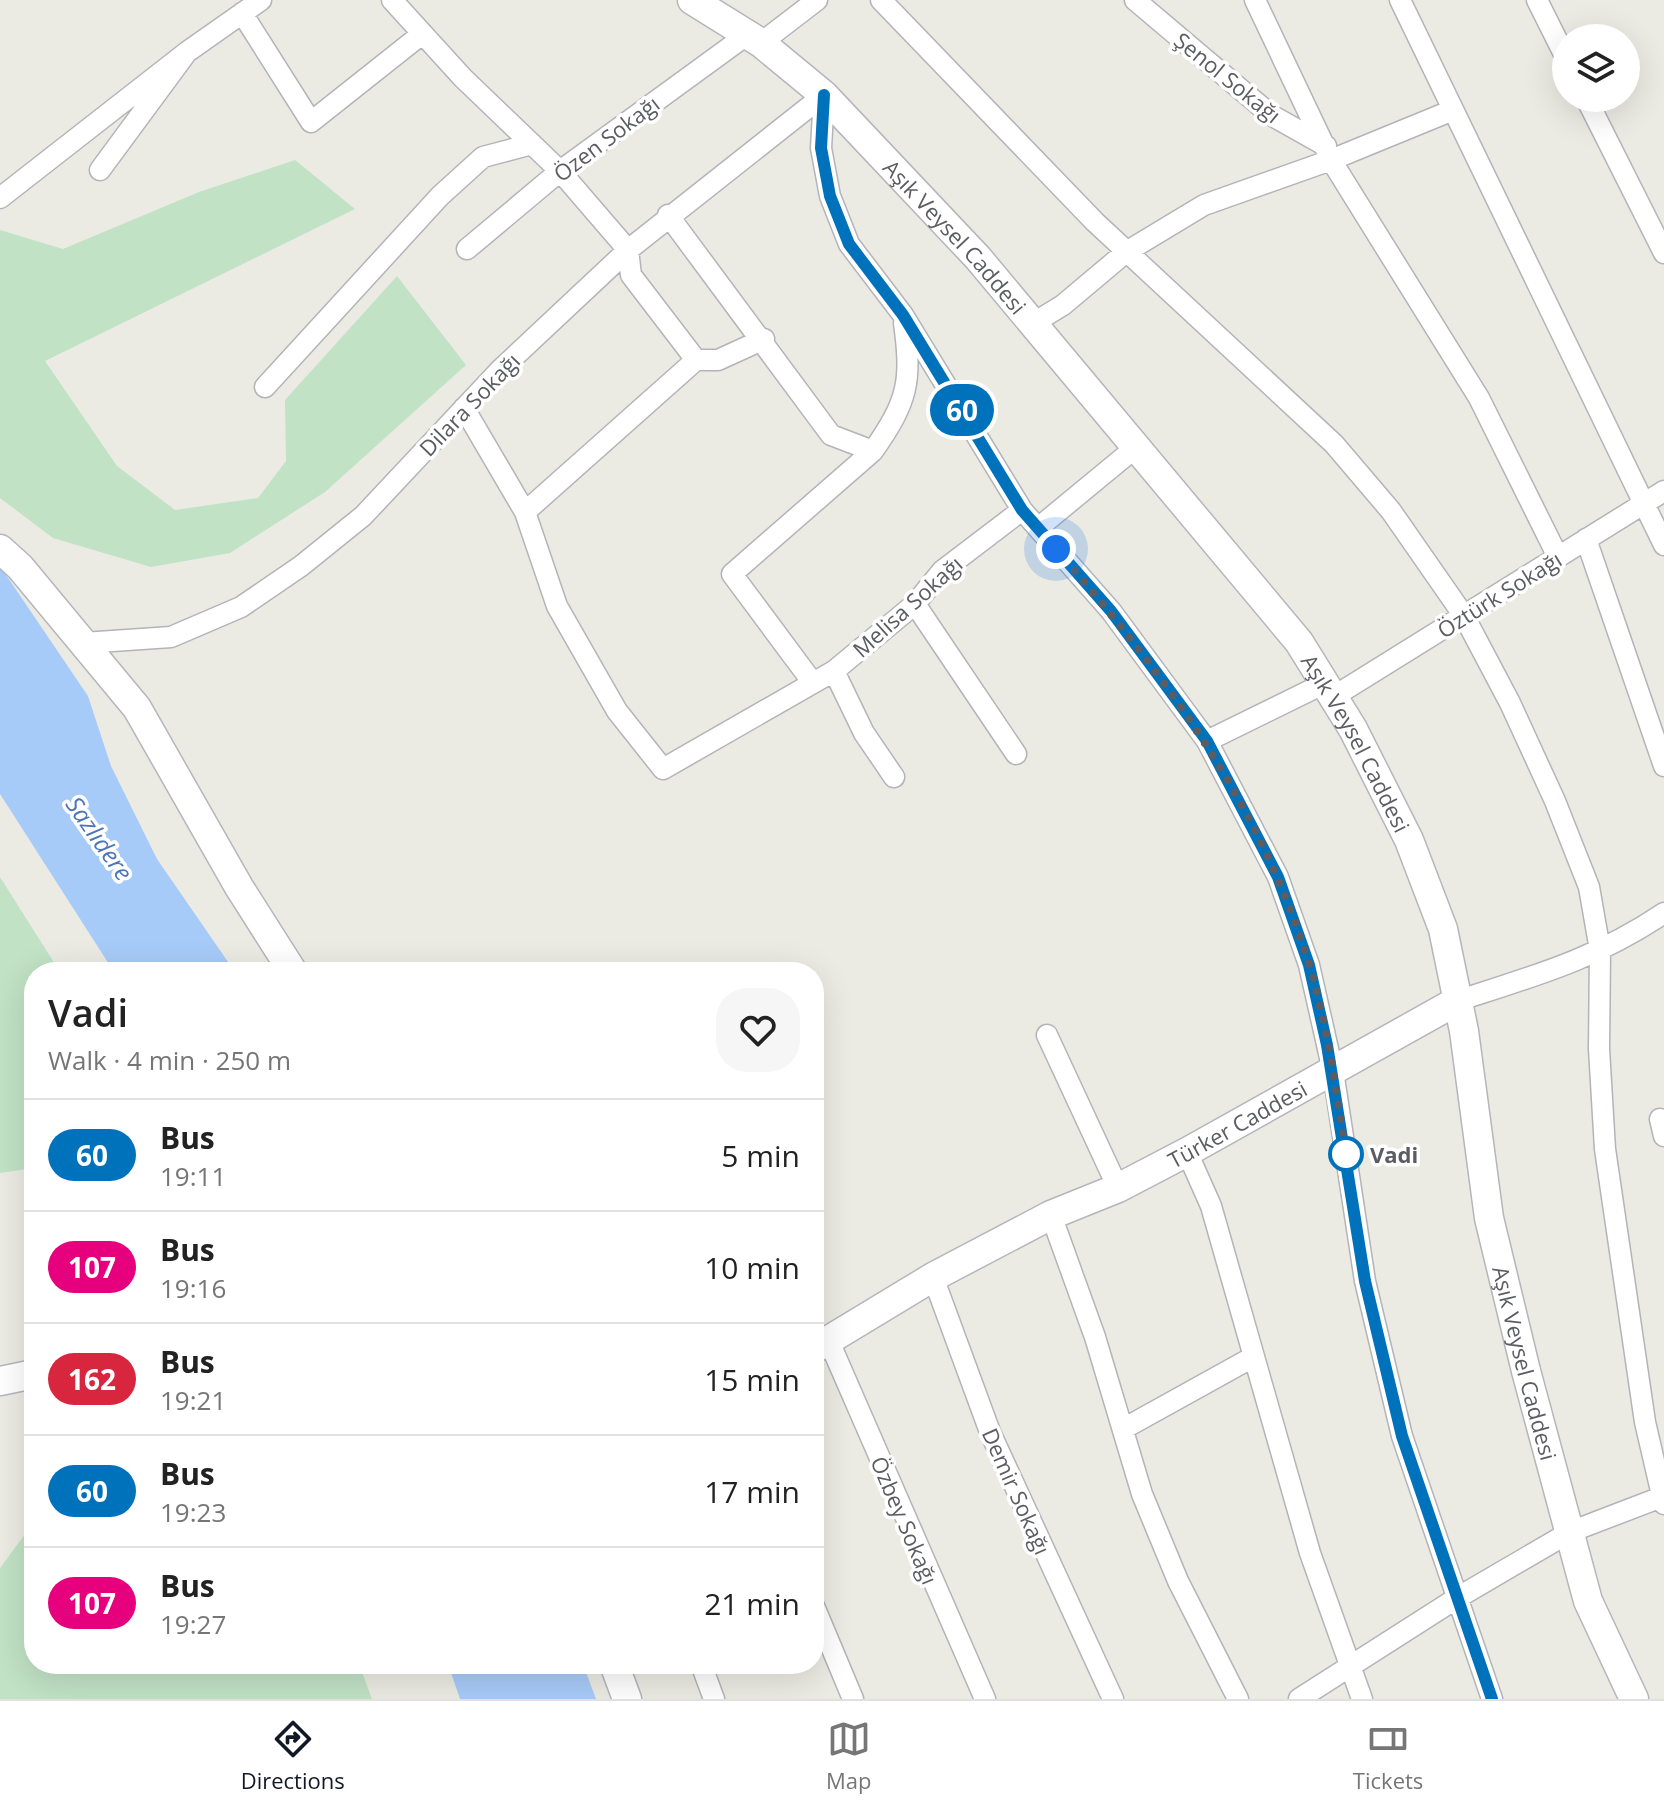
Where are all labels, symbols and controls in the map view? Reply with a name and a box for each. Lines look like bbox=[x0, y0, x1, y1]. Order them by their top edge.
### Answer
map controls bbox=[1552, 24, 1640, 112]
button: layers bbox=[1552, 24, 1640, 112]
street label: Şenol Sokağı bbox=[1168, 25, 1288, 129]
street label: Özen Sokağı bbox=[547, 88, 665, 188]
street label: Aşık Veysel Caddesi bbox=[877, 153, 1033, 320]
street label: Dilara Sokağı bbox=[412, 346, 526, 462]
line badge: 60 bbox=[926, 384, 998, 436]
text: 60 bbox=[946, 391, 978, 429]
your location bbox=[1036, 529, 1076, 569]
street label: Öztürk Sokağı bbox=[1431, 544, 1567, 644]
street label: Melisa Sokağı bbox=[846, 549, 968, 663]
street label: Aşık Veysel Caddesi bbox=[1295, 648, 1418, 837]
water label: Sazlıdere bbox=[59, 789, 141, 887]
text: Vadi bbox=[48, 986, 128, 1038]
button: heart bbox=[716, 988, 800, 1072]
text: Walk · 4 min · 250 m bbox=[48, 1042, 291, 1078]
street label: Türker Caddesi bbox=[1163, 1073, 1312, 1174]
text: Bus bbox=[160, 1117, 215, 1158]
text: 5 min bbox=[721, 1135, 800, 1176]
text: 60 bbox=[76, 1136, 108, 1174]
marker: Vadi bbox=[1329, 1137, 1363, 1171]
place label: Vadi bbox=[1370, 1139, 1418, 1169]
text: 19:11 bbox=[160, 1158, 226, 1194]
text: Bus bbox=[160, 1229, 215, 1270]
text: 10 min bbox=[704, 1247, 800, 1288]
text: 107 bbox=[68, 1248, 116, 1286]
street label: Aşık Veysel Caddesi bbox=[1486, 1263, 1564, 1463]
text: 19:16 bbox=[160, 1270, 226, 1306]
text: Bus bbox=[160, 1341, 215, 1382]
text: 15 min bbox=[704, 1359, 800, 1400]
text: 162 bbox=[68, 1360, 116, 1398]
text: 19:21 bbox=[160, 1382, 226, 1418]
street label: Demir Sokağı bbox=[976, 1423, 1058, 1559]
street label: Özbey Sokağı bbox=[865, 1451, 945, 1589]
text: Bus bbox=[160, 1453, 215, 1494]
text: 17 min bbox=[704, 1471, 800, 1512]
text: 60 bbox=[76, 1472, 108, 1510]
text: 19:23 bbox=[160, 1494, 226, 1530]
text: Bus bbox=[160, 1565, 215, 1606]
text: 21 min bbox=[704, 1583, 800, 1624]
text: 107 bbox=[68, 1584, 116, 1622]
text: 19:27 bbox=[160, 1606, 226, 1642]
tab: Directions bbox=[241, 1717, 345, 1795]
tab: Map bbox=[826, 1717, 872, 1795]
tab: Tickets bbox=[1353, 1717, 1423, 1795]

